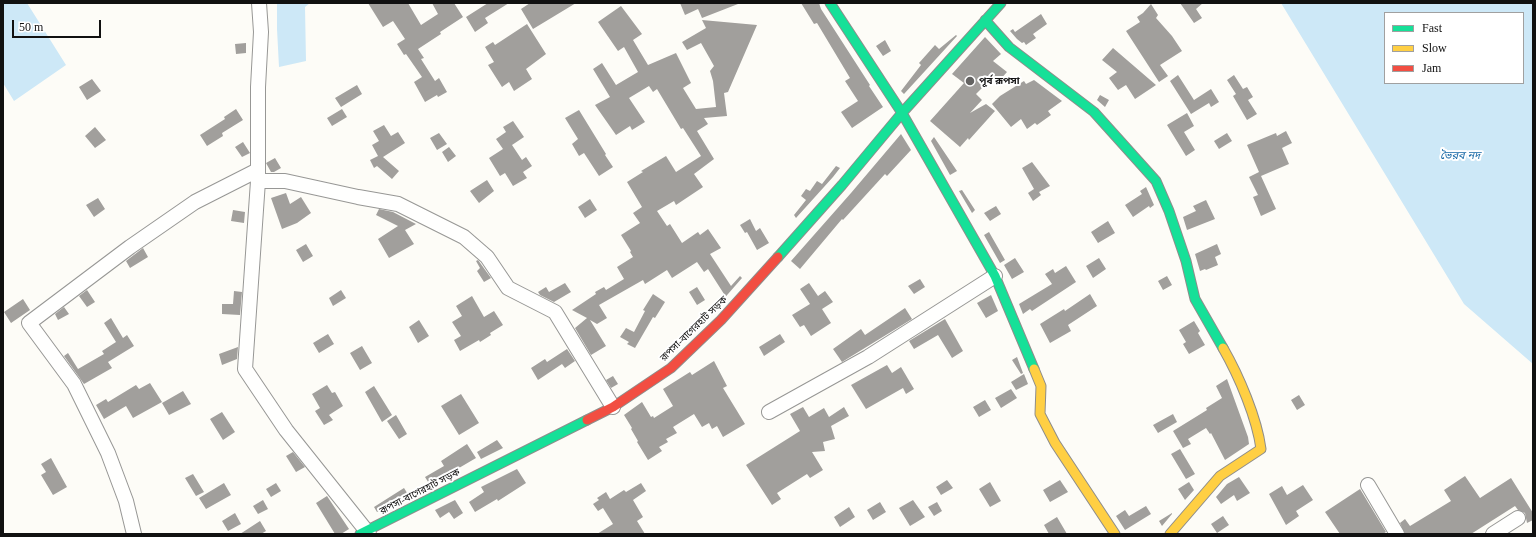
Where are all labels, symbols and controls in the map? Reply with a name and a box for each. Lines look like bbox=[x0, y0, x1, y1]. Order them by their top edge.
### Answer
scale bar bbox=[14, 12, 103, 38]
legend bbox=[1384, 12, 1524, 84]
text: 50 m bbox=[19, 20, 43, 34]
text: Fast bbox=[1422, 21, 1442, 35]
text: Slow bbox=[1422, 41, 1447, 55]
text: Jam bbox=[1422, 61, 1441, 75]
marker: পূর্ব রূপসা bbox=[964, 75, 976, 87]
place label: পূর্ব রূপসা bbox=[979, 75, 1020, 87]
water label: ভৈরব নদ bbox=[1440, 149, 1480, 163]
street label: রূপসা-বাগেরহাট সড়ক bbox=[658, 294, 730, 364]
street label: রূপসা-বাগেরহাট সড়ক bbox=[378, 467, 462, 517]

